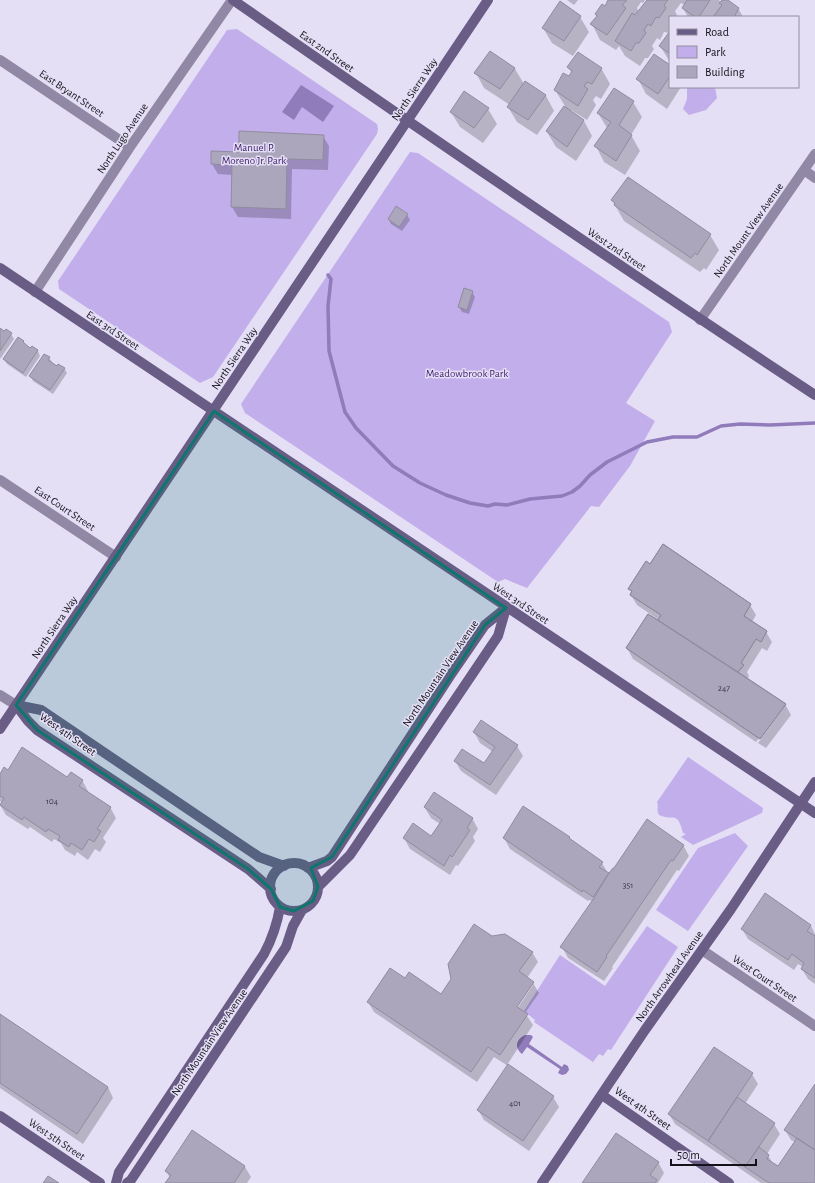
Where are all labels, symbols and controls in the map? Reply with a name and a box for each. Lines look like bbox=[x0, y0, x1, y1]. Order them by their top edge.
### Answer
legend bbox=[669, 16, 799, 88]
text: Road bbox=[705, 26, 729, 38]
street label: East 2nd Street bbox=[297, 29, 356, 74]
text: Park bbox=[705, 46, 726, 58]
street label: North Sierra Way bbox=[389, 56, 440, 123]
text: Building bbox=[705, 66, 745, 78]
street label: East Bryant Street bbox=[37, 68, 106, 119]
street label: North Lugo Avenue bbox=[95, 101, 150, 175]
park label: Manuel P. Moreno Jr. Park bbox=[222, 142, 286, 166]
street label: North Mount View Avenue bbox=[712, 181, 785, 280]
street label: West 2nd Street bbox=[585, 226, 648, 273]
street label: East 3rd Street bbox=[84, 309, 142, 352]
street label: North Sierra Way bbox=[209, 325, 260, 392]
park label: Meadowbrook Park bbox=[426, 368, 508, 379]
street label: East Court Street bbox=[32, 484, 98, 533]
street label: West 3rd Street bbox=[491, 581, 551, 626]
street label: North Sierra Way bbox=[29, 594, 80, 661]
street label: North Mountain View Avenue bbox=[401, 618, 480, 729]
house number: 247 bbox=[718, 684, 730, 693]
street label: West 4th Street bbox=[38, 711, 98, 758]
house number: 104 bbox=[46, 797, 59, 806]
house number: 351 bbox=[623, 881, 633, 890]
street label: North Arrowhead Avenue bbox=[634, 929, 705, 1024]
street label: West Court Street bbox=[731, 953, 799, 1004]
street label: North Mountain View Avenue bbox=[170, 987, 249, 1098]
street label: West 4th Street bbox=[613, 1085, 673, 1132]
house number: 401 bbox=[509, 1099, 521, 1108]
street label: West 5th Street bbox=[27, 1117, 87, 1163]
scale bar bbox=[671, 1141, 756, 1167]
text: 50 m bbox=[677, 1149, 700, 1161]

